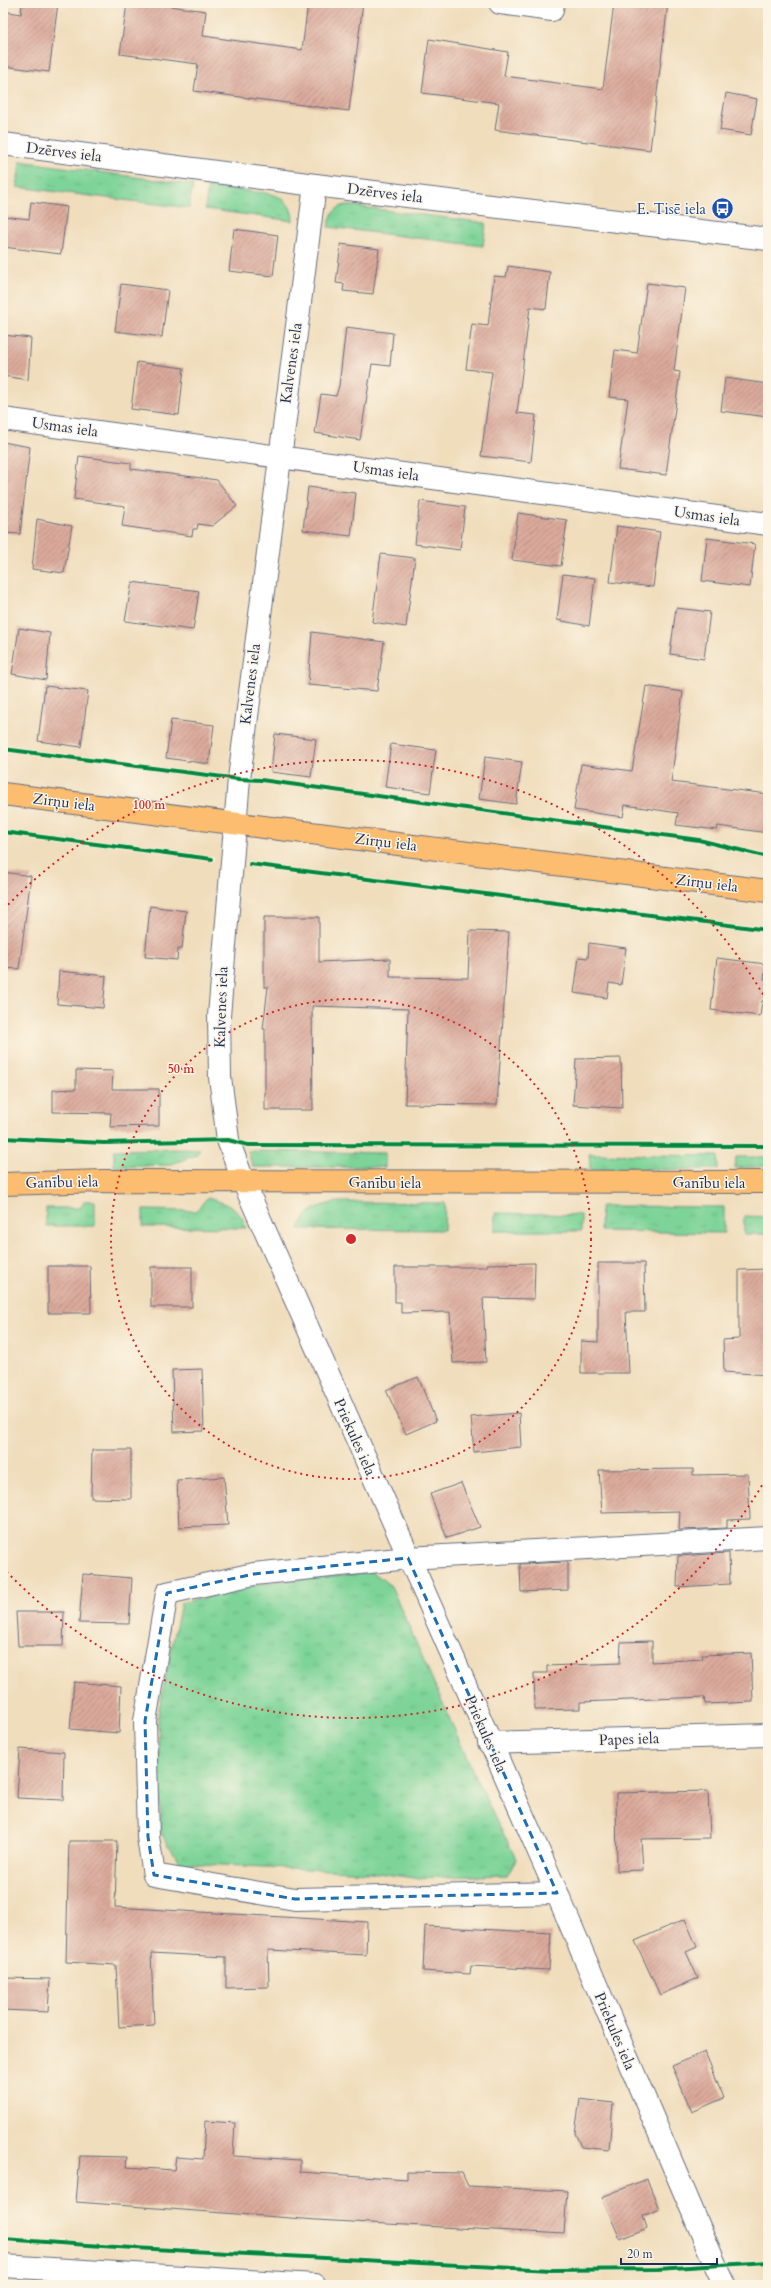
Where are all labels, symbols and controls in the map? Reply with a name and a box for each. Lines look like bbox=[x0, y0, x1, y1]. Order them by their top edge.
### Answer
street label: Dzērves iela bbox=[25, 137, 103, 167]
street label: Dzērves iela bbox=[346, 178, 424, 208]
bus stop icon: E. Tisē iela bbox=[709, 196, 735, 222]
place label: E. Tisē iela bbox=[637, 199, 707, 219]
street label: Kalvenes iela bbox=[275, 321, 307, 405]
street label: Usmas iela bbox=[31, 412, 100, 442]
street label: Usmas iela bbox=[352, 456, 421, 486]
street label: Usmas iela bbox=[673, 501, 742, 531]
street label: Kalvenes iela bbox=[235, 642, 265, 726]
street label: Zirņu iela bbox=[32, 788, 97, 816]
text: 100 m bbox=[133, 797, 166, 813]
street label: Zirņu iela bbox=[354, 828, 419, 856]
street label: Zirņu iela bbox=[675, 869, 740, 897]
street label: Kalvenes iela bbox=[210, 965, 232, 1048]
text: 50 m bbox=[168, 1061, 195, 1077]
street label: Ganību iela bbox=[25, 1171, 99, 1193]
street label: Ganību iela bbox=[349, 1173, 422, 1193]
street label: Ganību iela bbox=[673, 1173, 746, 1193]
centre of rings bbox=[344, 1232, 358, 1246]
street label: Priekules iela bbox=[329, 1395, 381, 1479]
street label: Priekules iela bbox=[460, 1692, 512, 1776]
street label: Papes iela bbox=[598, 1728, 660, 1750]
street label: Priekules iela bbox=[590, 1989, 641, 2073]
scale bar bbox=[621, 2240, 717, 2266]
text: 20 m bbox=[627, 2246, 654, 2262]

